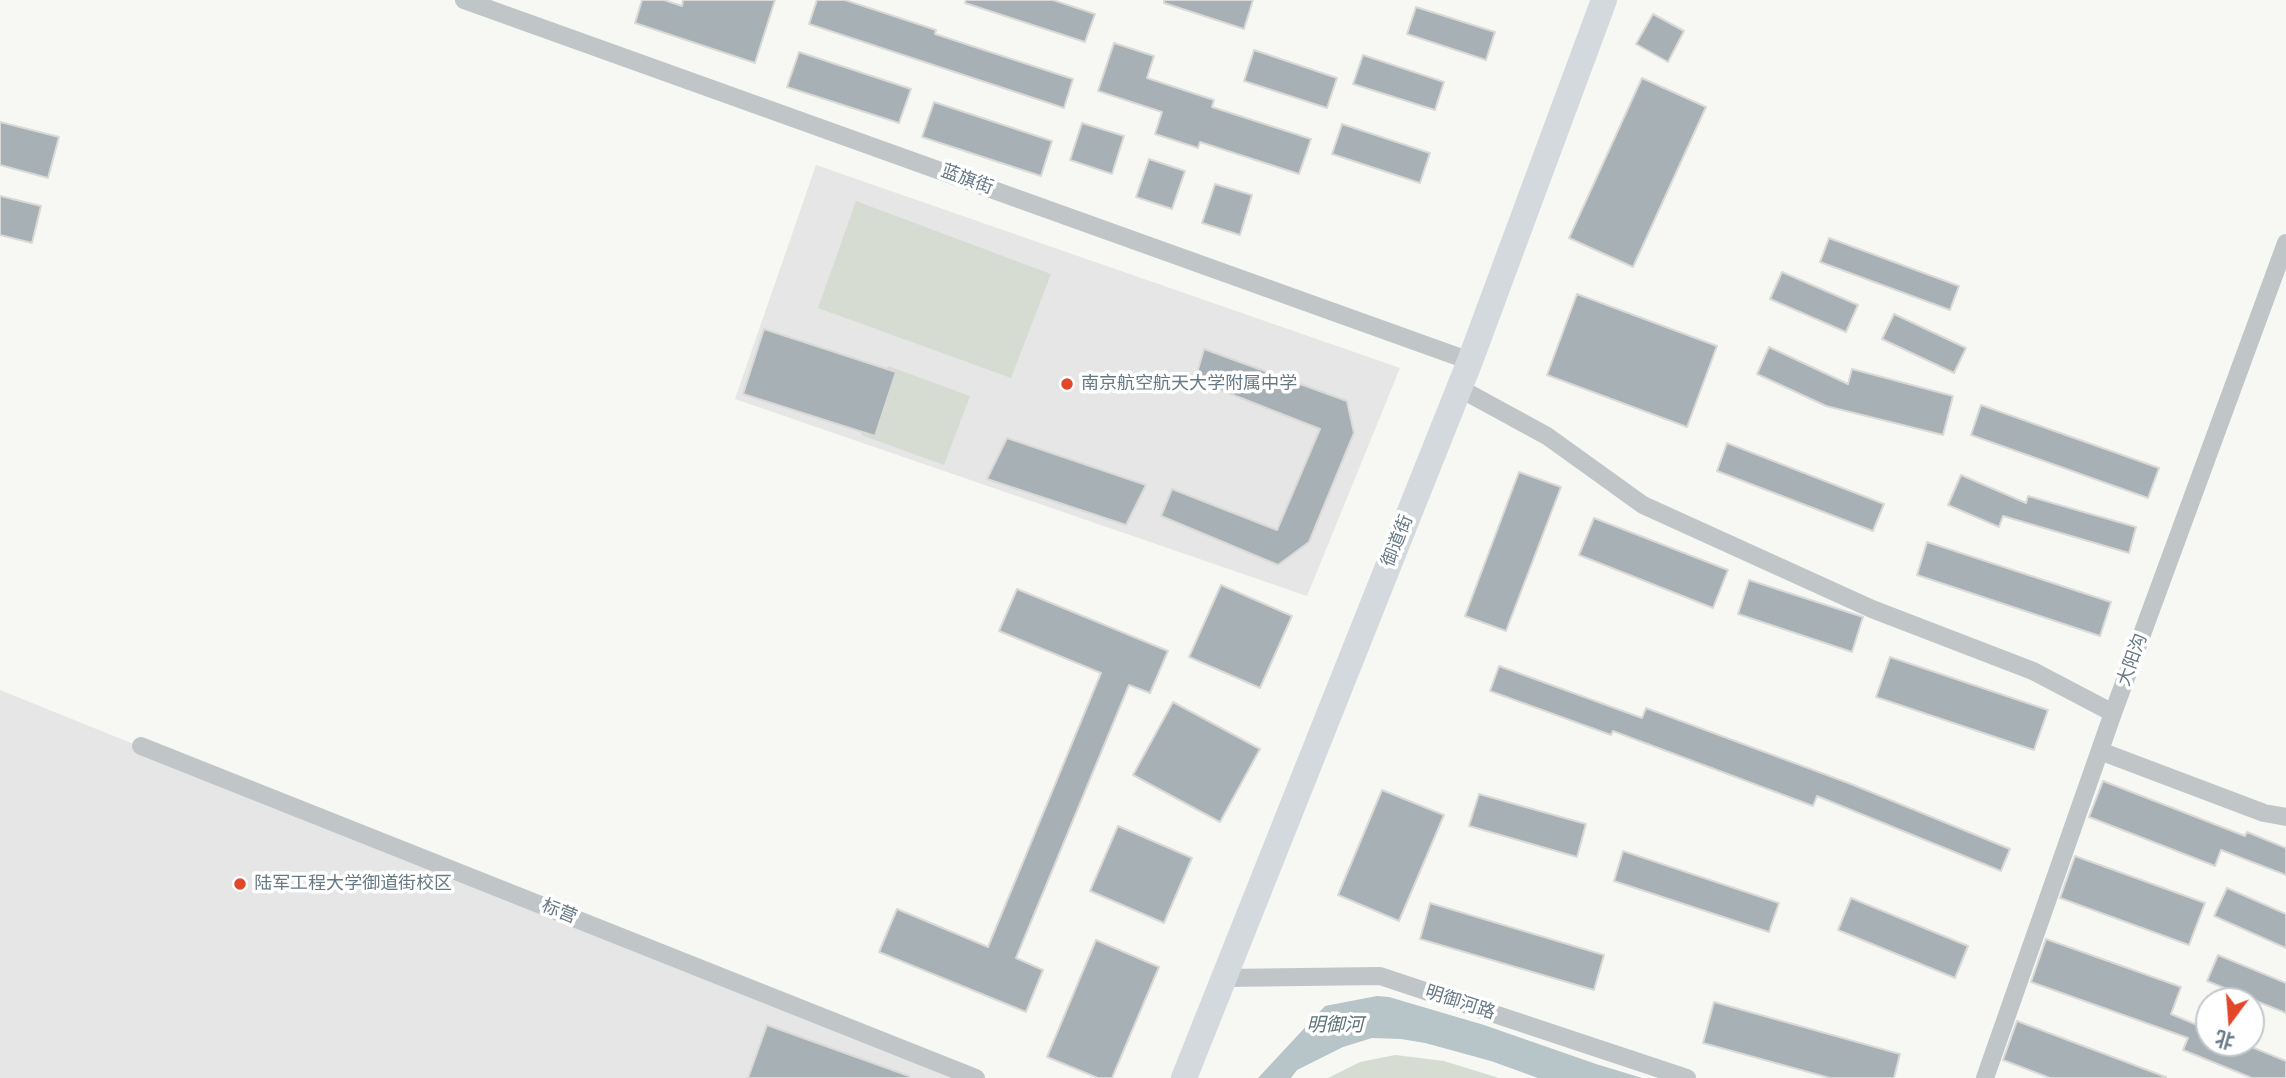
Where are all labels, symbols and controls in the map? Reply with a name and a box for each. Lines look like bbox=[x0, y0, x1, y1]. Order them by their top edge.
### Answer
street label: 蓝旗街 bbox=[938, 161, 996, 199]
place label: 南京航空航天大学附属中学 bbox=[1081, 373, 1297, 395]
marker: 南京航空航天大学附属中学 bbox=[1059, 376, 1075, 392]
street label: 御道街 bbox=[1378, 512, 1418, 570]
street label: 大阳沟 bbox=[2114, 631, 2152, 689]
place label: 陆军工程大学御道街校区 bbox=[254, 873, 452, 895]
marker: 陆军工程大学御道街校区 bbox=[232, 876, 248, 892]
street label: 标营 bbox=[538, 895, 580, 929]
street label: 明御河路 bbox=[1422, 982, 1498, 1024]
north arrow bbox=[2195, 987, 2265, 1057]
water label: 明御河 bbox=[1307, 1015, 1363, 1037]
text: 北 bbox=[2212, 1025, 2237, 1055]

